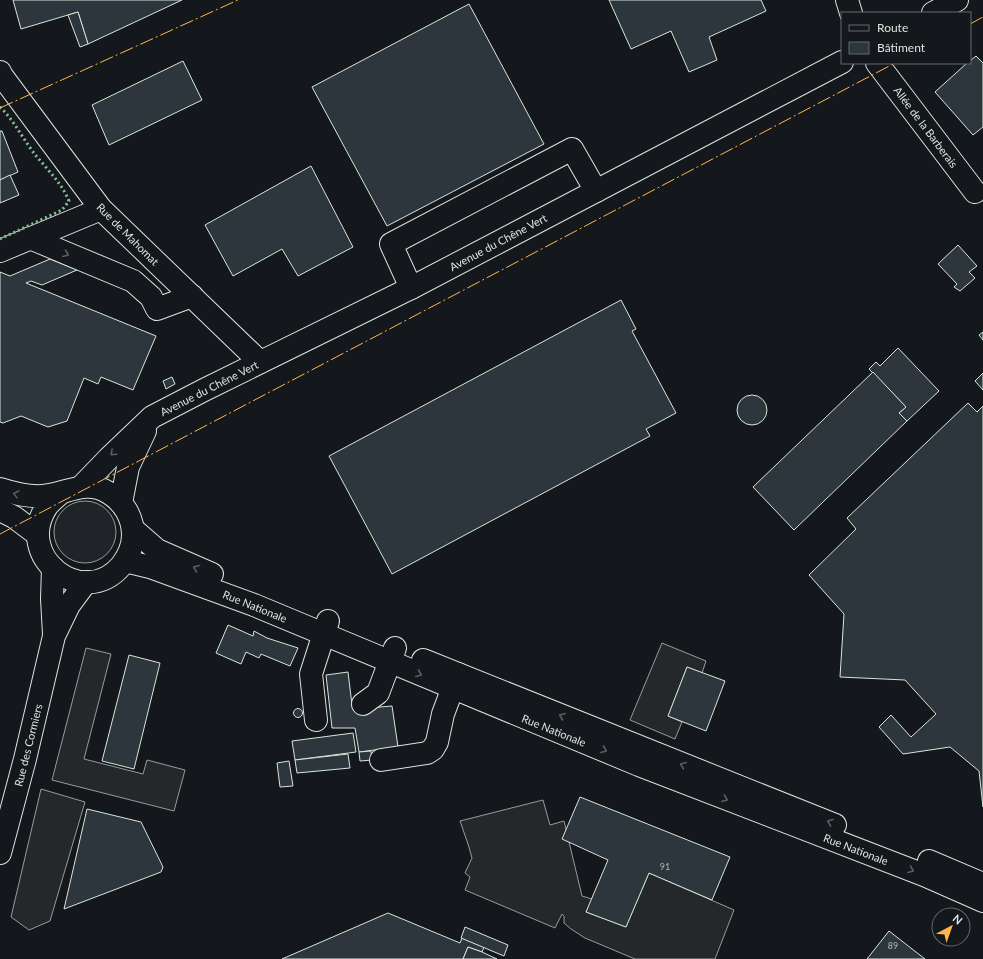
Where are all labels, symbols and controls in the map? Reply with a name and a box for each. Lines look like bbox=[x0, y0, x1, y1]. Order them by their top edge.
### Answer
legend bbox=[841, 12, 971, 64]
text: Route bbox=[877, 20, 908, 35]
text: Bâtiment bbox=[877, 40, 926, 55]
street label: Allée de la Barberais bbox=[891, 84, 961, 170]
street label: Rue de Mahomat bbox=[94, 200, 162, 268]
street label: Avenue du Chêne Vert bbox=[447, 211, 549, 273]
one-way arrow bbox=[63, 249, 70, 257]
street label: Avenue du Chêne Vert bbox=[158, 358, 260, 418]
one-way arrow bbox=[111, 449, 118, 456]
one-way arrow bbox=[13, 490, 20, 498]
one-way arrow bbox=[193, 565, 201, 573]
street label: Rue Nationale bbox=[221, 587, 289, 625]
one-way arrow bbox=[415, 669, 422, 677]
street label: Rue des Cormiers bbox=[11, 702, 45, 788]
street label: Rue Nationale bbox=[520, 711, 588, 749]
one-way arrow bbox=[559, 712, 566, 720]
one-way arrow bbox=[600, 746, 607, 754]
one-way arrow bbox=[679, 762, 687, 770]
one-way arrow bbox=[721, 794, 728, 802]
one-way arrow bbox=[826, 819, 833, 827]
street label: Rue Nationale bbox=[822, 831, 890, 867]
house number: 91 bbox=[660, 861, 670, 872]
one-way arrow bbox=[908, 866, 915, 874]
north arrow bbox=[931, 907, 971, 947]
text: N bbox=[950, 911, 965, 927]
house number: 89 bbox=[888, 940, 898, 951]

